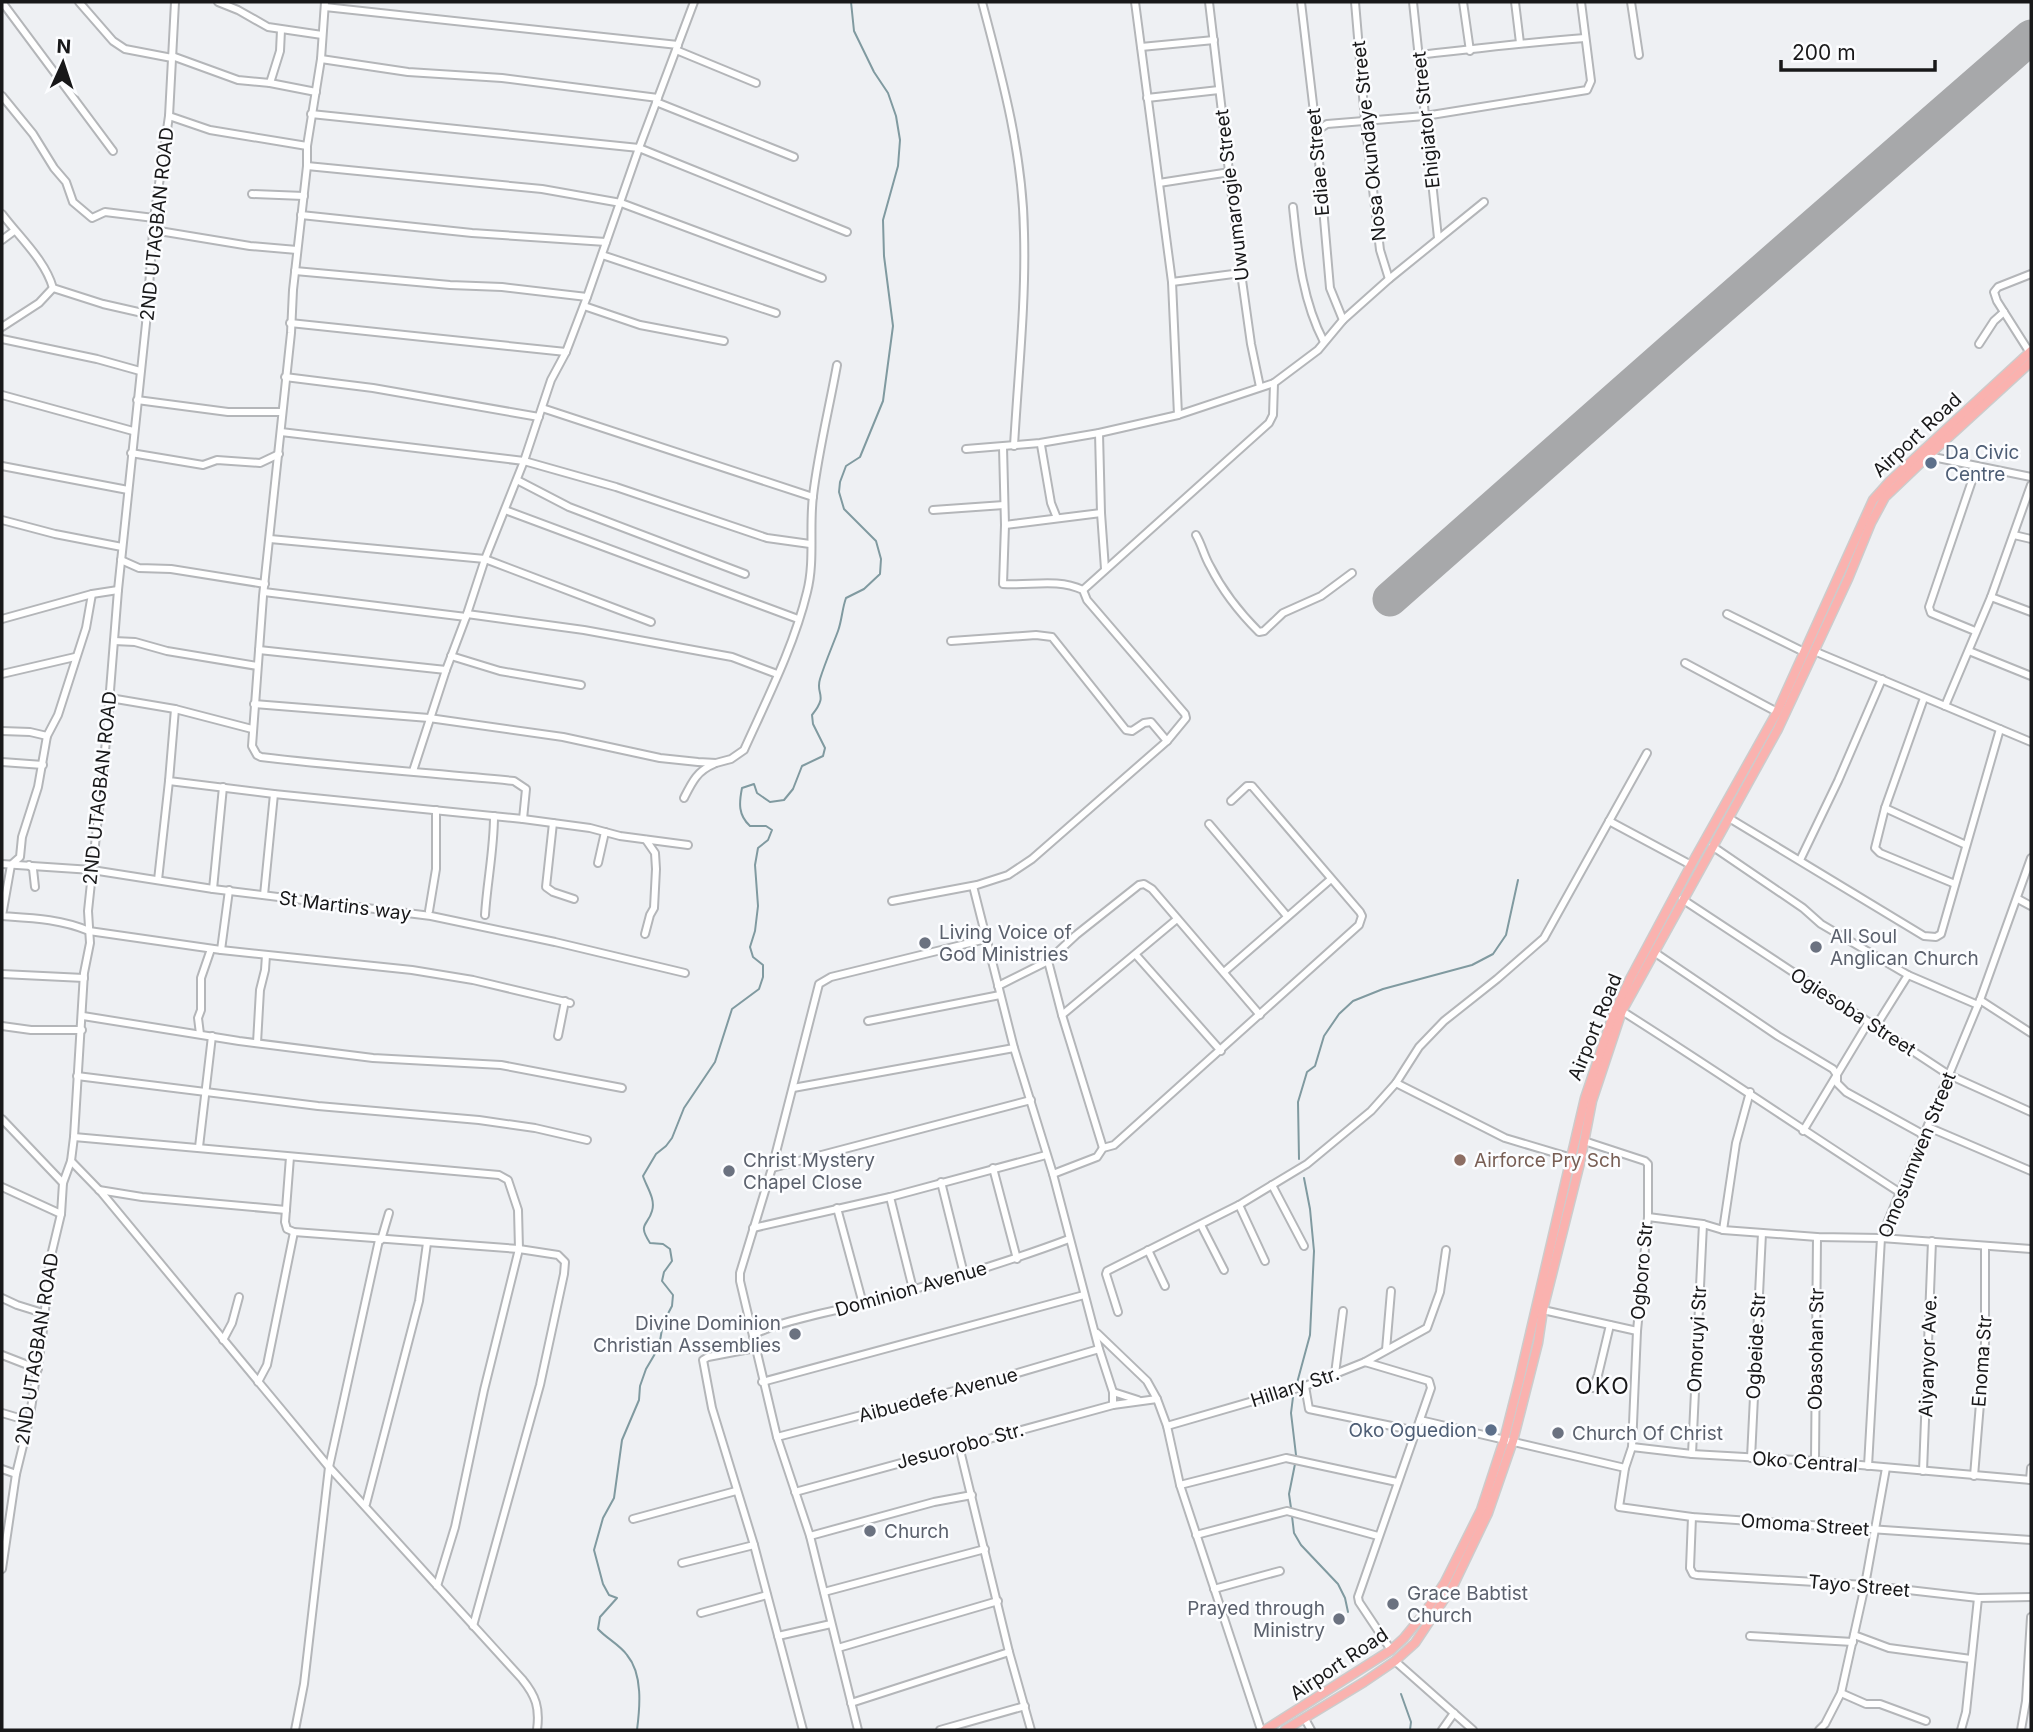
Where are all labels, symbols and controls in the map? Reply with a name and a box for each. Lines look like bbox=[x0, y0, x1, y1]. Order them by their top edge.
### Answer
north arrow bbox=[28, 28, 98, 98]
scale bar bbox=[1781, 28, 1935, 72]
text: N bbox=[56, 35, 72, 58]
street label: Nosa Okundaye Street bbox=[1347, 40, 1391, 242]
text: 200 m bbox=[1792, 40, 1856, 65]
street label: Ehigiator Street bbox=[1407, 50, 1445, 190]
street label: Ediae Street bbox=[1302, 107, 1334, 217]
street label: Uwumarogie Street bbox=[1210, 108, 1254, 282]
street label: 2ND UTAGBAN ROAD bbox=[135, 126, 179, 322]
street label: Airport Road bbox=[1868, 388, 1966, 482]
place label: Da Civic Centre bbox=[1945, 441, 2019, 486]
marker: Da Civic Centre bbox=[1923, 455, 1939, 471]
street label: 2ND UTAGBAN ROAD bbox=[78, 690, 122, 886]
street label: St Martins way bbox=[278, 886, 413, 926]
place label: Living Voice of God Ministries bbox=[939, 921, 1072, 966]
place label: All Soul Anglican Church bbox=[1830, 925, 1979, 970]
marker: Living Voice of God Ministries bbox=[917, 935, 933, 951]
marker: All Soul Anglican Church bbox=[1808, 939, 1824, 955]
street label: Ogiesoba Street bbox=[1786, 963, 1920, 1061]
street label: Airport Road bbox=[1563, 970, 1627, 1084]
street label: Omosumwen Street bbox=[1873, 1069, 1961, 1241]
place label: Christ Mystery Chapel Close bbox=[743, 1149, 875, 1194]
place label: Airforce Pry Sch bbox=[1474, 1149, 1621, 1172]
marker: Airforce Pry Sch bbox=[1452, 1152, 1468, 1168]
marker: Christ Mystery Chapel Close bbox=[721, 1163, 737, 1179]
street label: Ogboro Str bbox=[1626, 1221, 1658, 1321]
street label: 2ND UTAGBAN ROAD bbox=[10, 1251, 64, 1447]
street label: Dominion Avenue bbox=[832, 1256, 990, 1322]
street label: Omoruyi Str bbox=[1683, 1285, 1711, 1393]
street label: Obasohan Str bbox=[1803, 1288, 1829, 1410]
street label: Ogbeide Str bbox=[1742, 1292, 1770, 1400]
street label: Aiyanyor Ave. bbox=[1914, 1294, 1942, 1418]
place label: Divine Dominion Christian Assemblies bbox=[593, 1312, 781, 1357]
street label: Enoma Str bbox=[1967, 1314, 1997, 1408]
marker: Divine Dominion Christian Assemblies bbox=[787, 1326, 803, 1342]
street label: Hillary Str. bbox=[1248, 1362, 1342, 1412]
street label: Aibuedefe Avenue bbox=[856, 1363, 1020, 1427]
district label: OKO bbox=[1575, 1372, 1631, 1400]
street label: Jesuorobo Str. bbox=[894, 1418, 1026, 1474]
place label: Oko Oguedion bbox=[1348, 1419, 1477, 1442]
marker: Oko Oguedion bbox=[1483, 1422, 1499, 1438]
place label: Church Of Christ bbox=[1572, 1422, 1723, 1445]
marker: Church Of Christ bbox=[1550, 1425, 1566, 1441]
street label: Oko Central bbox=[1751, 1447, 1859, 1477]
street label: Omoma Street bbox=[1740, 1509, 1870, 1541]
place label: Church bbox=[884, 1520, 949, 1543]
marker: Church bbox=[862, 1523, 878, 1539]
street label: Tayo Street bbox=[1807, 1570, 1911, 1602]
place label: Grace Babtist Church bbox=[1407, 1582, 1528, 1627]
marker: Grace Babtist Church bbox=[1385, 1596, 1401, 1612]
place label: Prayed through Ministry bbox=[1187, 1597, 1325, 1642]
marker: Prayed through Ministry bbox=[1331, 1611, 1347, 1627]
street label: Airport Road bbox=[1286, 1623, 1392, 1705]

